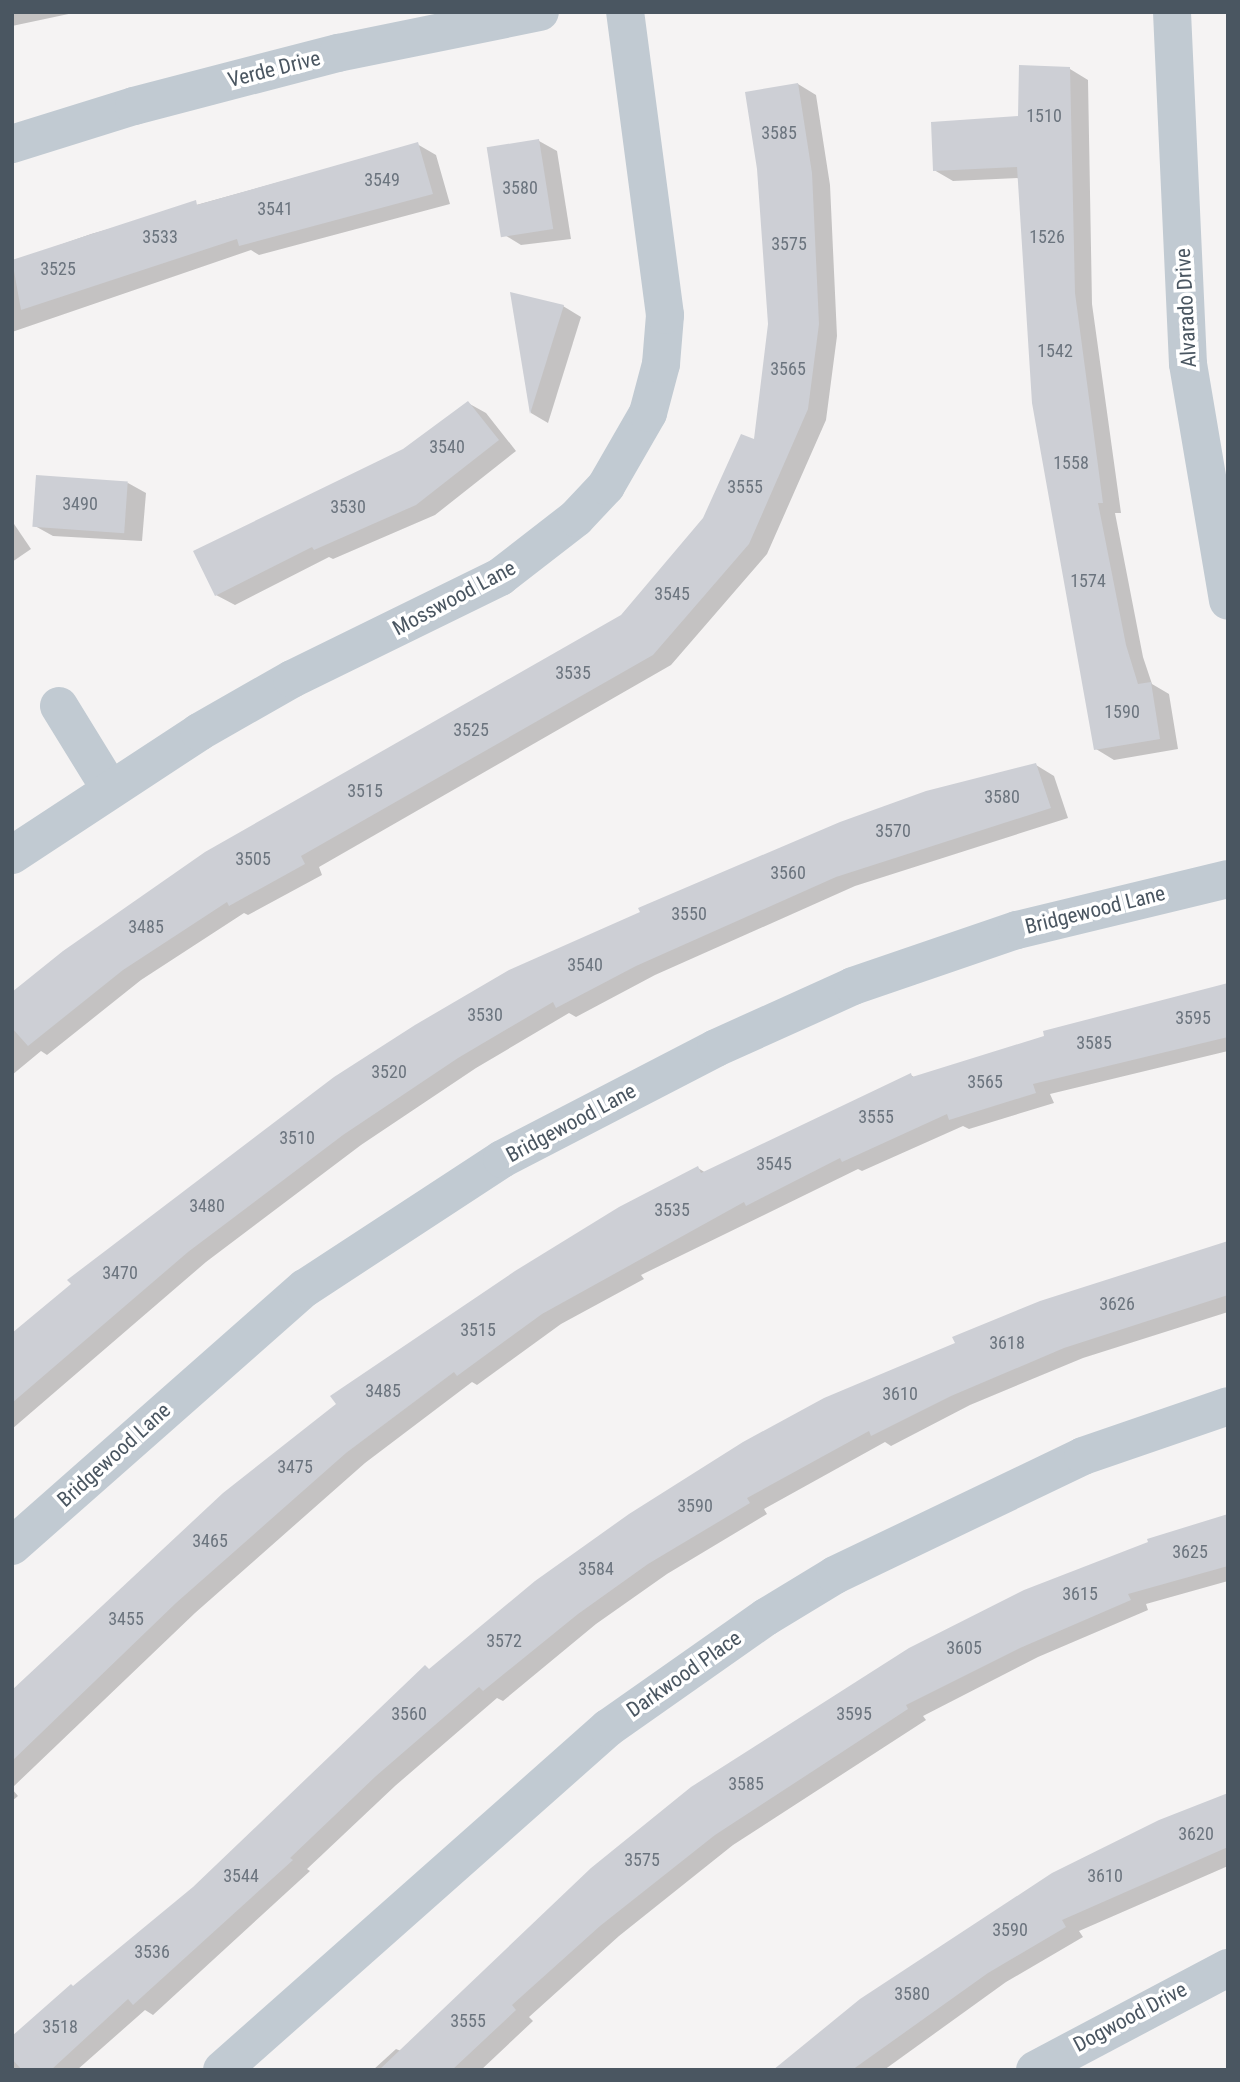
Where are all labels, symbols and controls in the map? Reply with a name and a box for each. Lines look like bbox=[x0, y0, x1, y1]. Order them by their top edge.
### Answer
street label: Verde Drive bbox=[225, 45, 323, 93]
house number: 1510 bbox=[1026, 105, 1062, 127]
house number: 3585 bbox=[761, 122, 797, 144]
house number: 3549 bbox=[364, 169, 400, 191]
house number: 3580 bbox=[502, 177, 538, 199]
house number: 3541 bbox=[257, 198, 293, 220]
house number: 3533 bbox=[142, 226, 178, 248]
house number: 1526 bbox=[1029, 226, 1065, 248]
house number: 3575 bbox=[771, 233, 807, 255]
street label: Alvarado Drive bbox=[1170, 248, 1202, 368]
house number: 3525 bbox=[40, 258, 76, 280]
house number: 1542 bbox=[1037, 340, 1073, 362]
house number: 3565 bbox=[770, 358, 806, 380]
house number: 3540 bbox=[429, 436, 465, 458]
house number: 1558 bbox=[1053, 452, 1089, 474]
house number: 3555 bbox=[727, 476, 763, 498]
house number: 3490 bbox=[62, 493, 98, 515]
house number: 3530 bbox=[330, 496, 366, 518]
street label: Mosswood Lane bbox=[388, 555, 520, 641]
house number: 1574 bbox=[1070, 570, 1106, 592]
house number: 3545 bbox=[654, 583, 690, 605]
house number: 3535 bbox=[555, 662, 591, 684]
house number: 1590 bbox=[1104, 701, 1140, 723]
house number: 3525 bbox=[453, 719, 489, 741]
house number: 3515 bbox=[347, 780, 383, 802]
house number: 3580 bbox=[984, 786, 1020, 808]
house number: 3570 bbox=[875, 820, 911, 842]
house number: 3505 bbox=[235, 848, 271, 870]
house number: 3560 bbox=[770, 862, 806, 884]
street label: Bridgewood Lane bbox=[1022, 880, 1168, 940]
house number: 3550 bbox=[671, 903, 707, 925]
house number: 3485 bbox=[128, 916, 164, 938]
house number: 3540 bbox=[567, 954, 603, 976]
house number: 3530 bbox=[467, 1004, 503, 1026]
house number: 3595 bbox=[1175, 1007, 1211, 1029]
house number: 3585 bbox=[1076, 1032, 1112, 1054]
house number: 3520 bbox=[371, 1061, 407, 1083]
house number: 3565 bbox=[967, 1071, 1003, 1093]
street label: Bridgewood Lane bbox=[502, 1078, 640, 1168]
house number: 3555 bbox=[858, 1106, 894, 1128]
house number: 3510 bbox=[279, 1127, 315, 1149]
house number: 3545 bbox=[756, 1153, 792, 1175]
house number: 3480 bbox=[189, 1195, 225, 1217]
house number: 3535 bbox=[654, 1199, 690, 1221]
house number: 3470 bbox=[102, 1262, 138, 1284]
house number: 3626 bbox=[1099, 1293, 1135, 1315]
house number: 3515 bbox=[460, 1319, 496, 1341]
house number: 3618 bbox=[989, 1332, 1025, 1354]
house number: 3485 bbox=[365, 1380, 401, 1402]
house number: 3610 bbox=[882, 1383, 918, 1405]
street label: Bridgewood Lane bbox=[52, 1398, 176, 1512]
house number: 3475 bbox=[277, 1456, 313, 1478]
house number: 3590 bbox=[677, 1495, 713, 1517]
house number: 3465 bbox=[192, 1530, 228, 1552]
house number: 3625 bbox=[1172, 1541, 1208, 1563]
house number: 3584 bbox=[578, 1558, 614, 1580]
house number: 3615 bbox=[1062, 1583, 1098, 1605]
house number: 3455 bbox=[108, 1608, 144, 1630]
street label: Darkwood Place bbox=[622, 1625, 746, 1723]
house number: 3572 bbox=[486, 1630, 522, 1652]
house number: 3605 bbox=[946, 1637, 982, 1659]
house number: 3560 bbox=[391, 1703, 427, 1725]
house number: 3595 bbox=[836, 1703, 872, 1725]
house number: 3585 bbox=[728, 1773, 764, 1795]
house number: 3620 bbox=[1178, 1823, 1214, 1845]
house number: 3575 bbox=[624, 1849, 660, 1871]
house number: 3544 bbox=[223, 1865, 259, 1887]
house number: 3610 bbox=[1087, 1865, 1123, 1887]
house number: 3590 bbox=[992, 1919, 1028, 1941]
house number: 3536 bbox=[134, 1941, 170, 1963]
street label: Dogwood Drive bbox=[1069, 1977, 1191, 2057]
house number: 3580 bbox=[894, 1983, 930, 2005]
house number: 3555 bbox=[450, 2010, 486, 2032]
house number: 3518 bbox=[42, 2016, 78, 2038]

